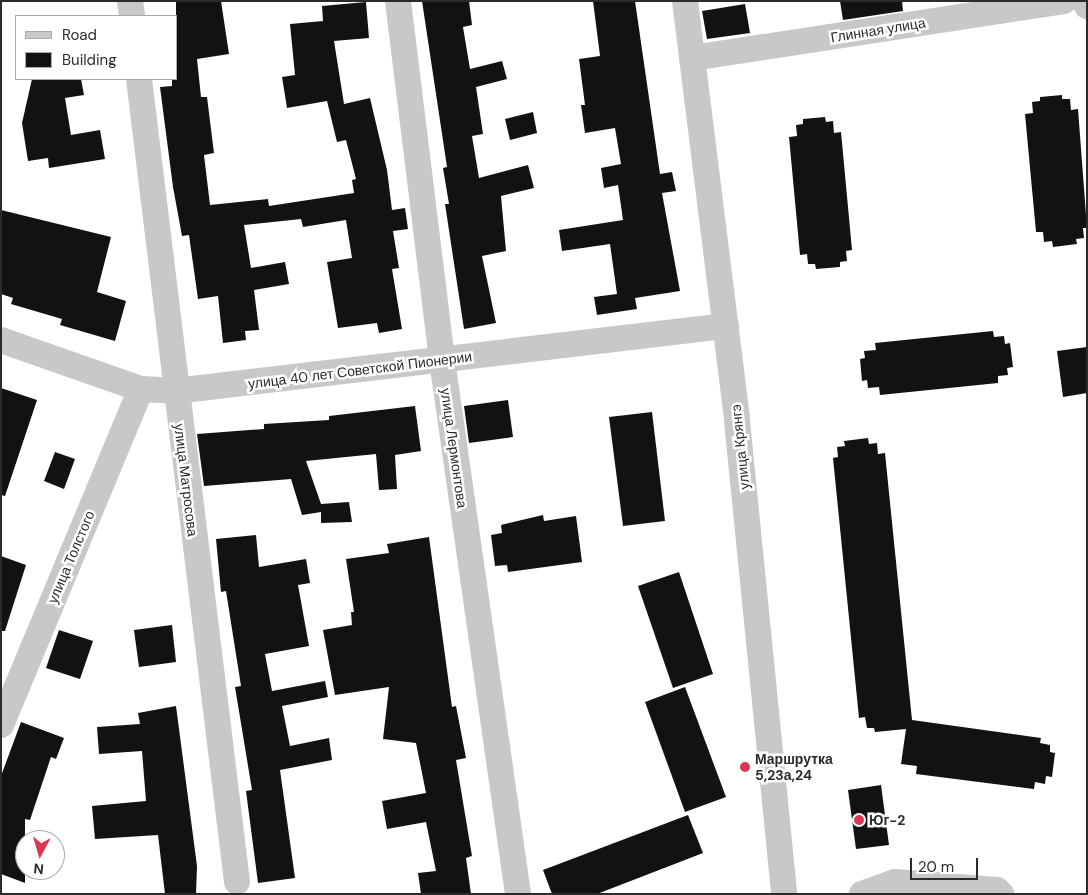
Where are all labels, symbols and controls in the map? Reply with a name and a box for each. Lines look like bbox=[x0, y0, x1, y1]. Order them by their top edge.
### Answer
street label: Глинная улица bbox=[829, 14, 927, 46]
legend bbox=[15, 15, 178, 80]
text: Road bbox=[62, 25, 97, 45]
text: Building bbox=[62, 50, 117, 70]
street label: улица 40 лет Советской Пионерии bbox=[247, 348, 473, 392]
street label: улица Лермонтова bbox=[437, 387, 471, 509]
street label: улица Крянгэ bbox=[727, 404, 753, 490]
street label: улица Матросова bbox=[171, 423, 201, 537]
street label: улица Толстого bbox=[44, 508, 98, 606]
place label: Маршрутка 5,23а,24 bbox=[755, 751, 833, 784]
marker: Маршрутка 5,23а,24 bbox=[739, 761, 751, 773]
place label: Юг-2 bbox=[869, 812, 905, 828]
marker: Юг-2 bbox=[853, 814, 865, 826]
north arrow bbox=[15, 830, 65, 880]
scale bar bbox=[913, 848, 980, 880]
text: 20 m bbox=[918, 857, 954, 877]
text: N bbox=[33, 859, 45, 878]

